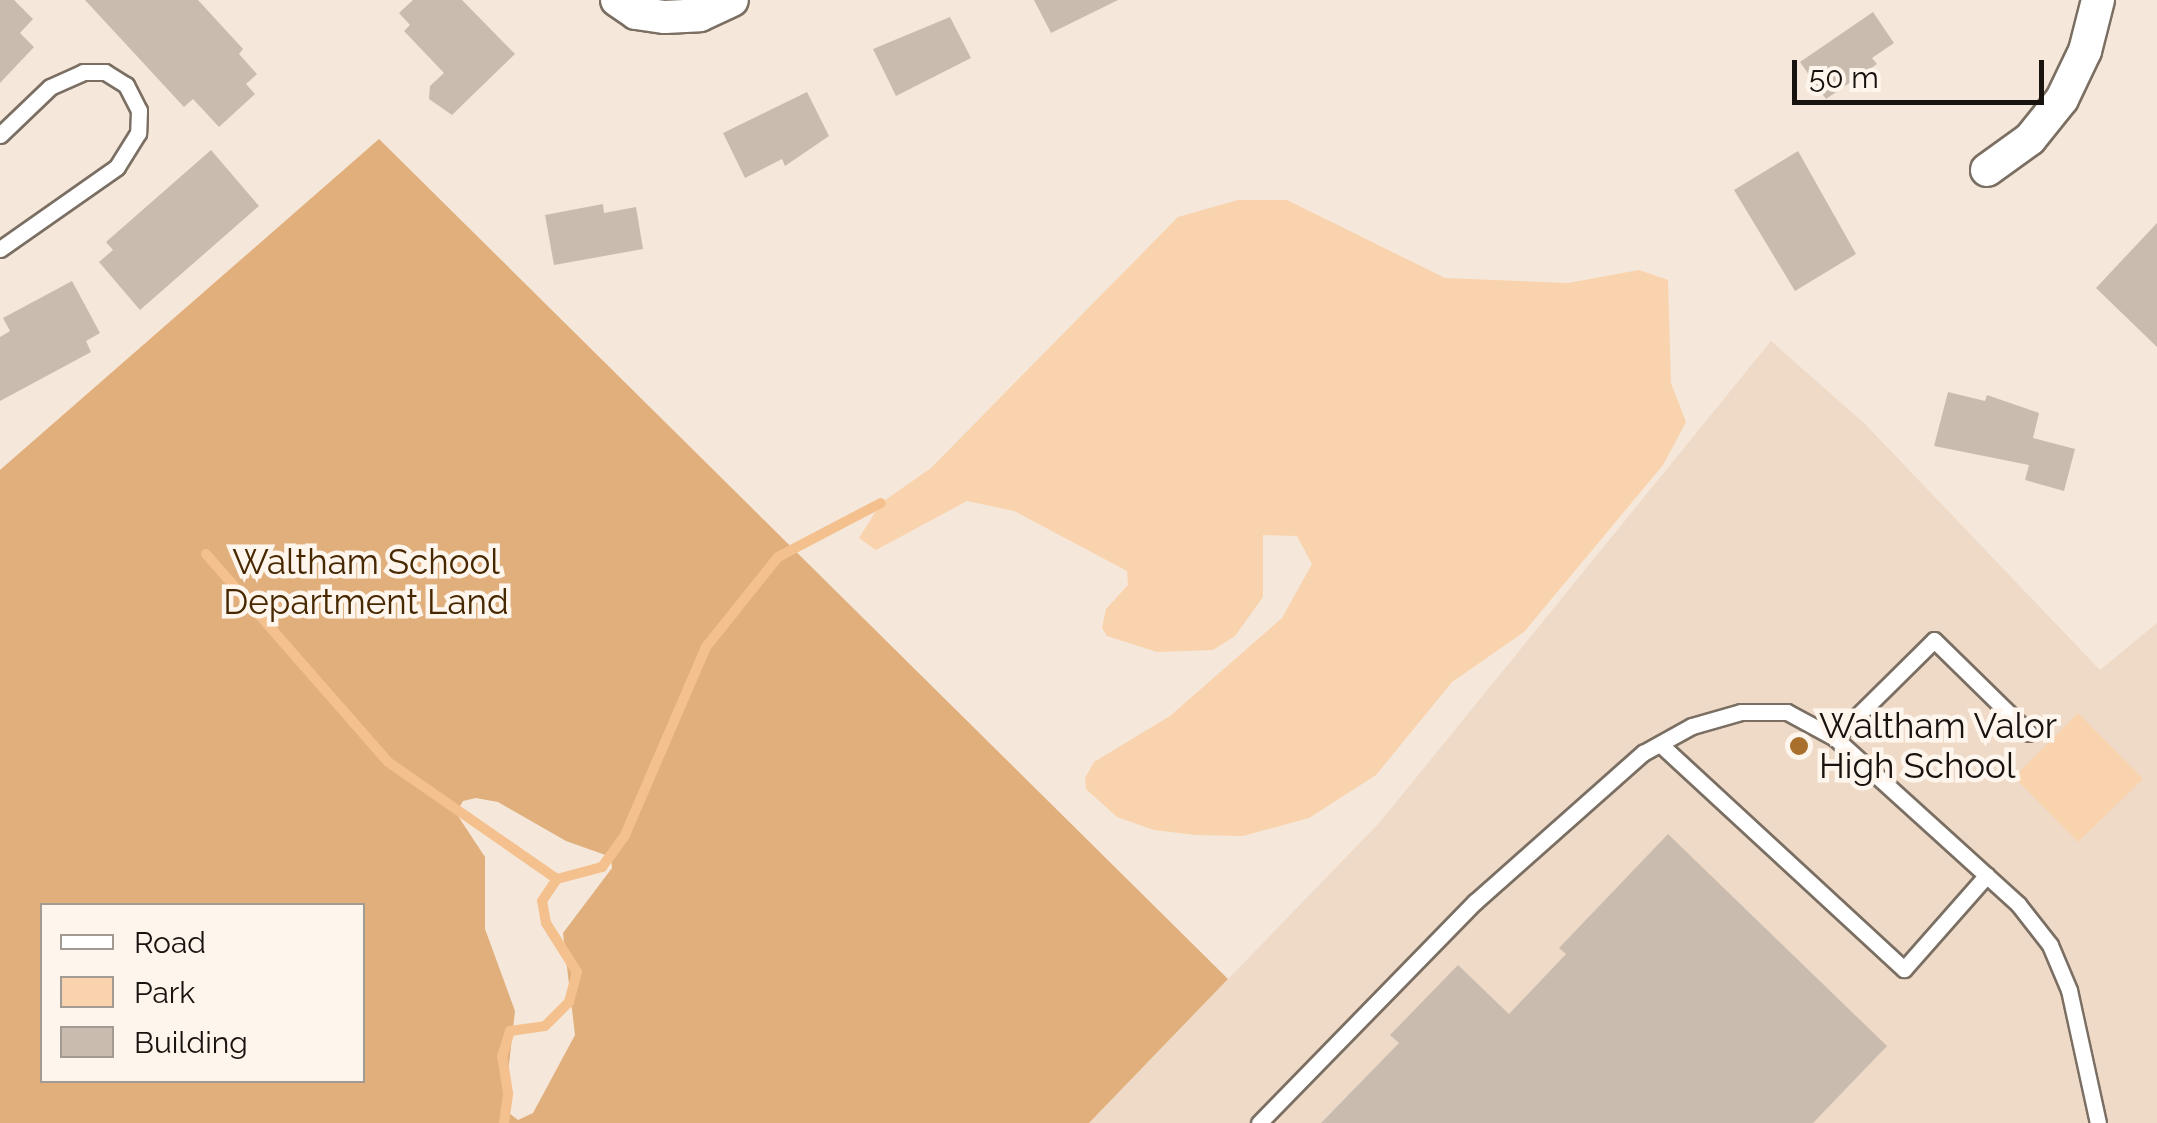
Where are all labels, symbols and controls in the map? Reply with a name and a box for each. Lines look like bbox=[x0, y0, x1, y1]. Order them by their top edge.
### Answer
scale bar bbox=[1797, 40, 2050, 102]
text: 50 m bbox=[1809, 60, 1879, 95]
park label: Waltham School Department Land bbox=[223, 541, 509, 623]
place label: Waltham Valor High School bbox=[1819, 705, 2058, 787]
marker: Waltham Valor High School bbox=[1788, 735, 1810, 757]
legend bbox=[40, 903, 365, 1083]
text: Road bbox=[134, 925, 206, 960]
text: Park bbox=[134, 975, 195, 1010]
text: Building bbox=[134, 1025, 248, 1060]

